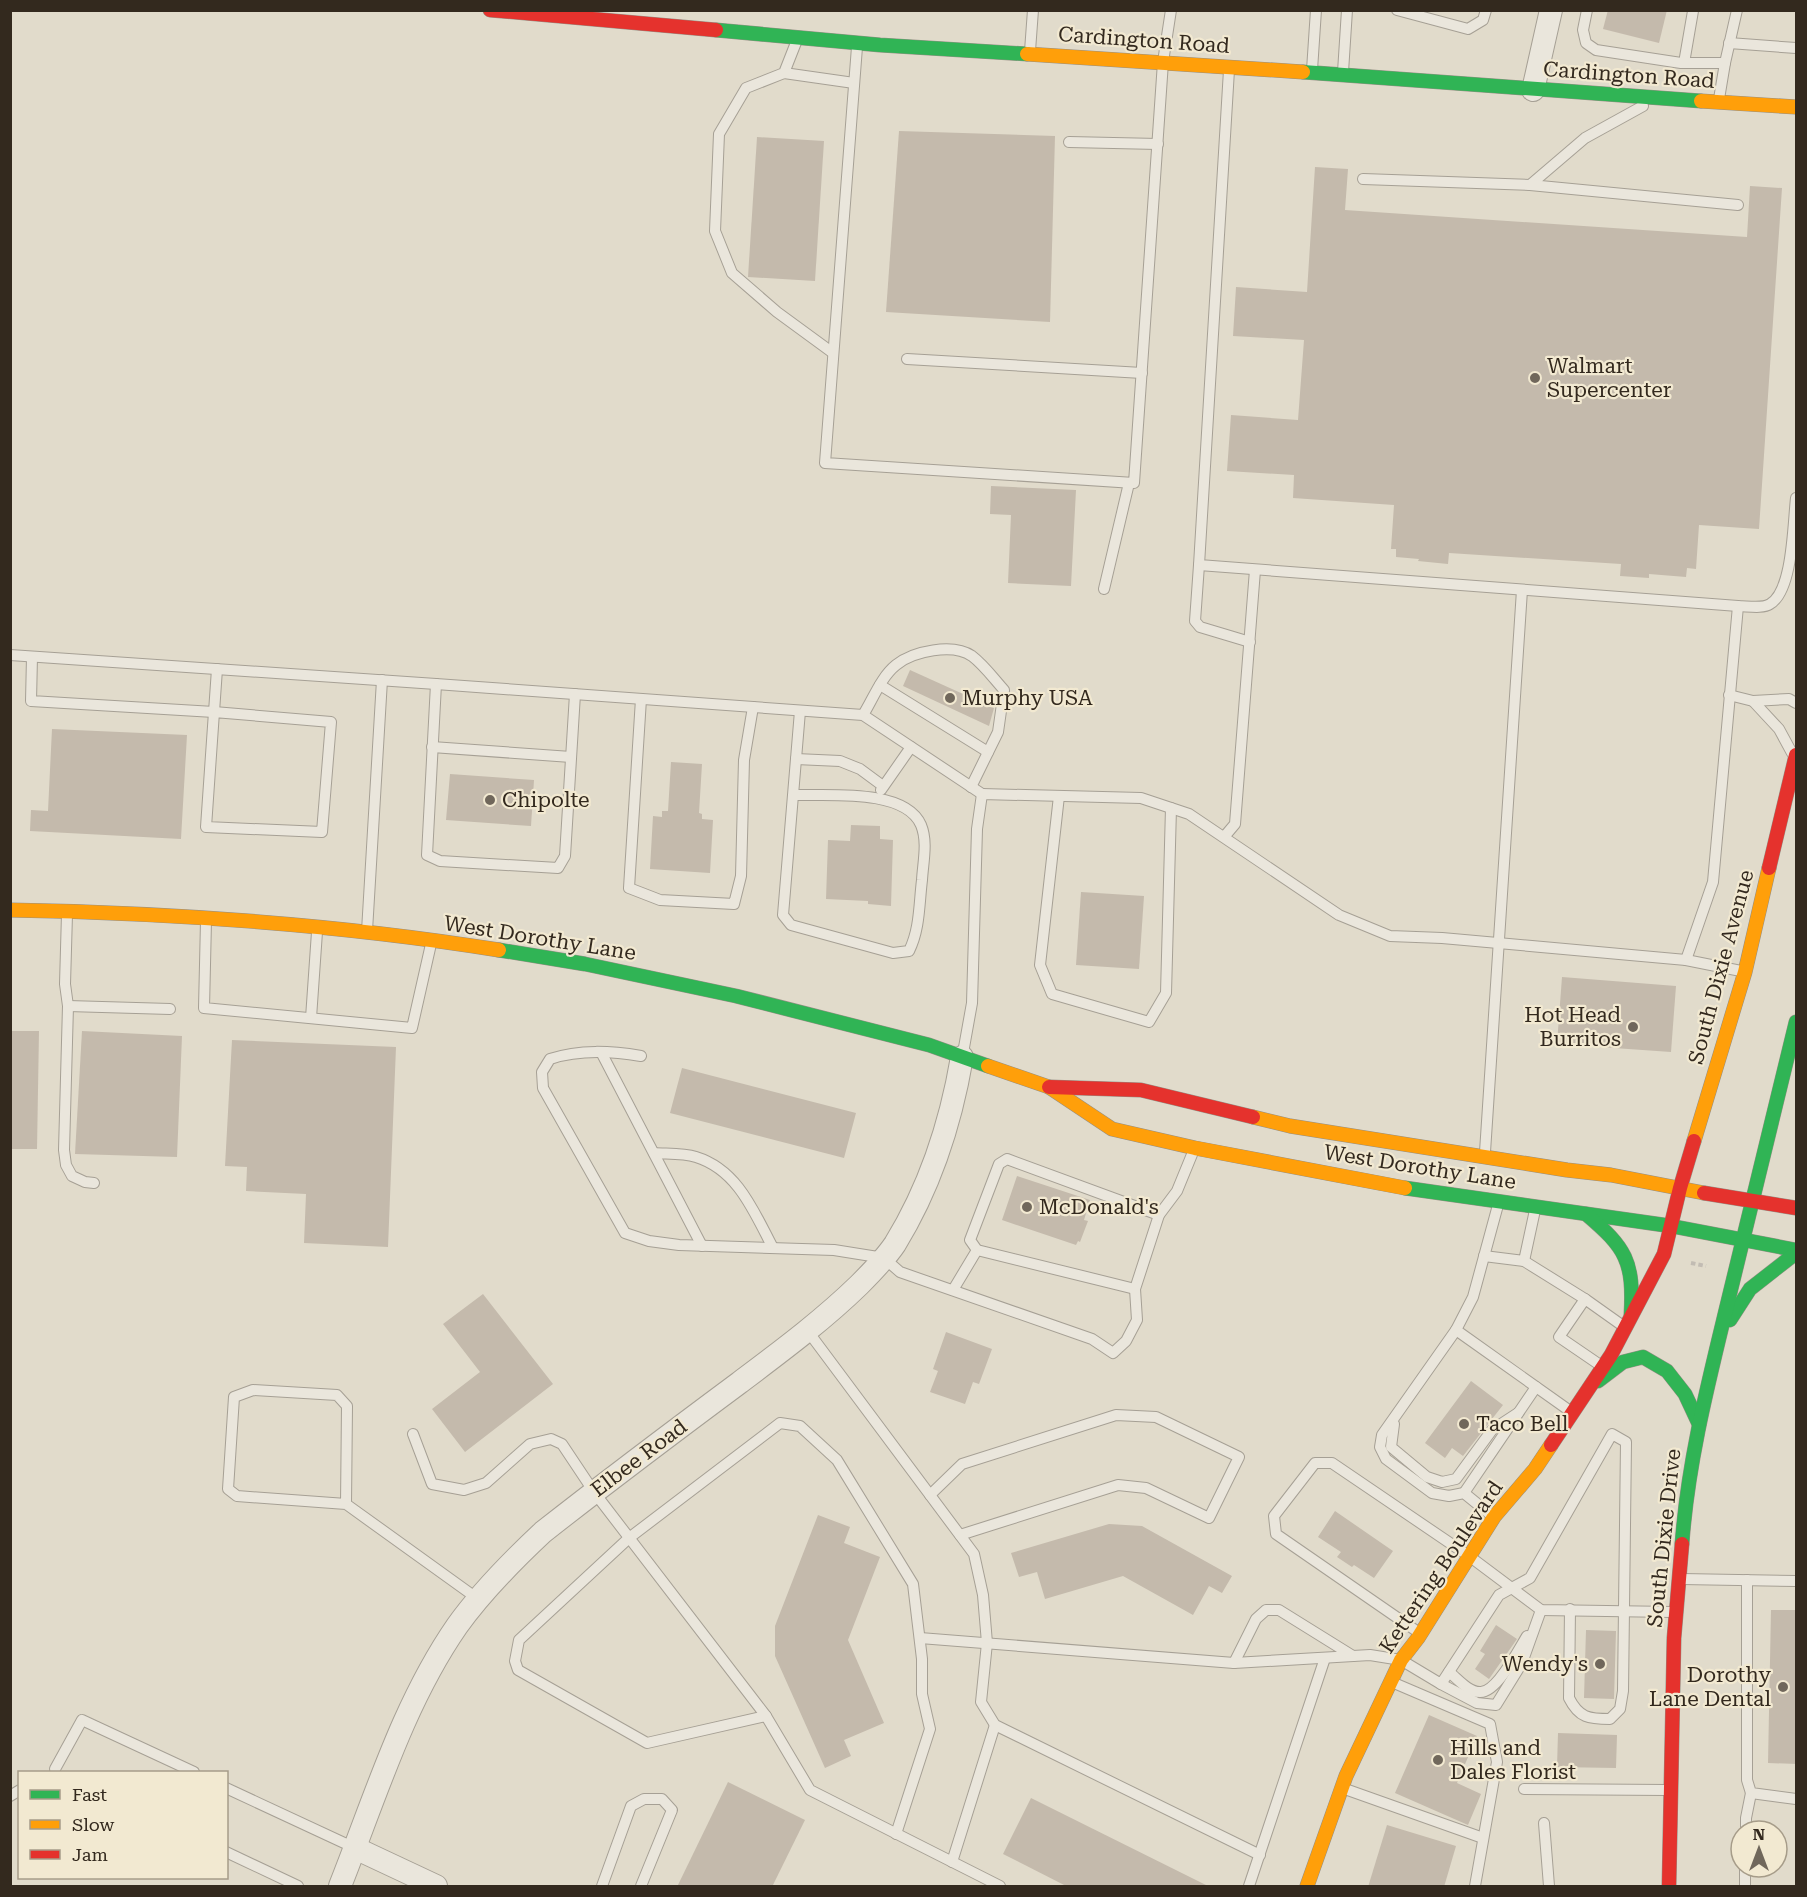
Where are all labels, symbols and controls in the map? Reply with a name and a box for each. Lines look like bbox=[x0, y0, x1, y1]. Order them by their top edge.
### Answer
street label: Cardington Road bbox=[1057, 22, 1231, 58]
street label: Cardington Road bbox=[1542, 57, 1716, 93]
place label: Walmart Supercenter bbox=[1547, 354, 1672, 402]
marker: Walmart Supercenter bbox=[1528, 371, 1542, 385]
place label: Murphy USA bbox=[962, 686, 1093, 710]
marker: Murphy USA bbox=[943, 691, 957, 705]
place label: Chipolte bbox=[502, 788, 590, 812]
marker: Chipolte bbox=[483, 793, 497, 807]
street label: South Dixie Avenue bbox=[1684, 867, 1758, 1067]
street label: West Dorothy Lane bbox=[442, 911, 638, 965]
place label: Hot Head Burritos bbox=[1524, 1003, 1622, 1051]
marker: Hot Head Burritos bbox=[1626, 1020, 1640, 1034]
street label: West Dorothy Lane bbox=[1322, 1140, 1518, 1194]
place label: McDonald's bbox=[1039, 1195, 1159, 1219]
marker: McDonald's bbox=[1020, 1200, 1034, 1214]
place label: Taco Bell bbox=[1476, 1412, 1569, 1436]
street label: Elbee Road bbox=[586, 1414, 692, 1502]
marker: Taco Bell bbox=[1457, 1417, 1471, 1431]
street label: South Dixie Drive bbox=[1643, 1447, 1685, 1629]
street label: Kettering Boulevard bbox=[1374, 1476, 1508, 1658]
place label: Wendy's bbox=[1502, 1652, 1588, 1676]
marker: Wendy's bbox=[1593, 1657, 1607, 1671]
place label: Dorothy Lane Dental bbox=[1649, 1663, 1772, 1711]
marker: Dorothy Lane Dental bbox=[1776, 1680, 1790, 1694]
place label: Hills and Dales Florist bbox=[1450, 1736, 1576, 1784]
marker: Hills and Dales Florist bbox=[1431, 1753, 1445, 1767]
legend bbox=[18, 1771, 228, 1879]
text: Fast bbox=[72, 1784, 107, 1805]
text: Slow bbox=[72, 1814, 114, 1835]
north arrow bbox=[1729, 1819, 1789, 1879]
text: N bbox=[1753, 1825, 1765, 1844]
text: Jam bbox=[72, 1844, 108, 1865]

